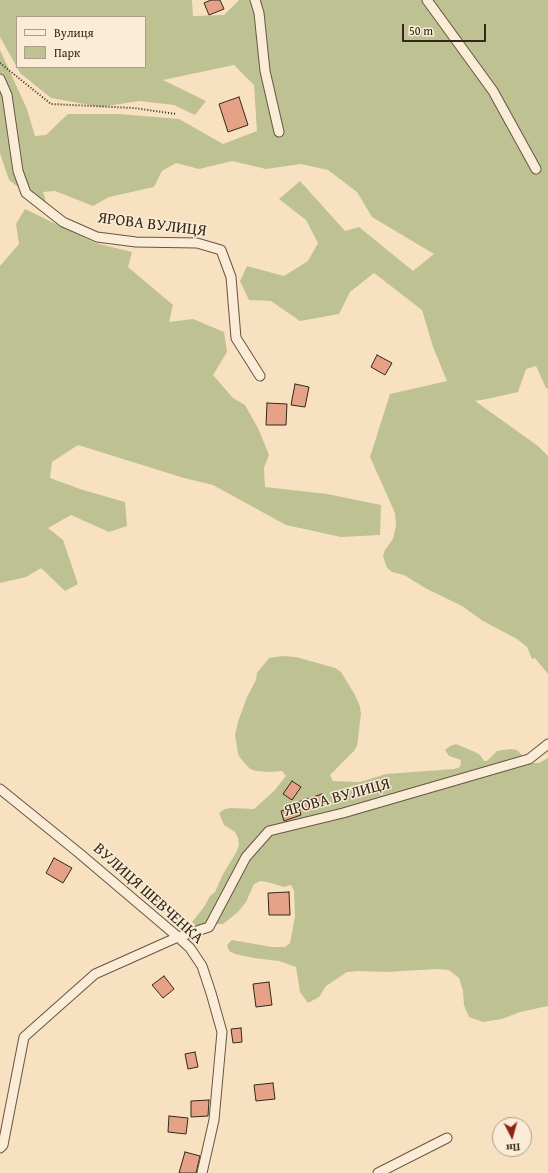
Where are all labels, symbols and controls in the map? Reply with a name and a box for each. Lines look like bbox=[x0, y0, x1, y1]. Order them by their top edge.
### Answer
legend bbox=[16, 16, 146, 68]
scale bar bbox=[404, 16, 488, 42]
text: 50 m bbox=[409, 22, 433, 39]
text: Вулиця bbox=[54, 24, 94, 41]
text: Парк bbox=[54, 44, 80, 61]
street label: ЯРОВА ВУЛИЦЯ bbox=[97, 209, 207, 241]
street label: ЯРОВА ВУЛИЦЯ bbox=[282, 775, 392, 821]
street label: ВУЛИЦЯ ШЕВЧЕНКА bbox=[89, 840, 207, 948]
north arrow bbox=[492, 1117, 532, 1157]
text: Пн bbox=[505, 1139, 521, 1157]

